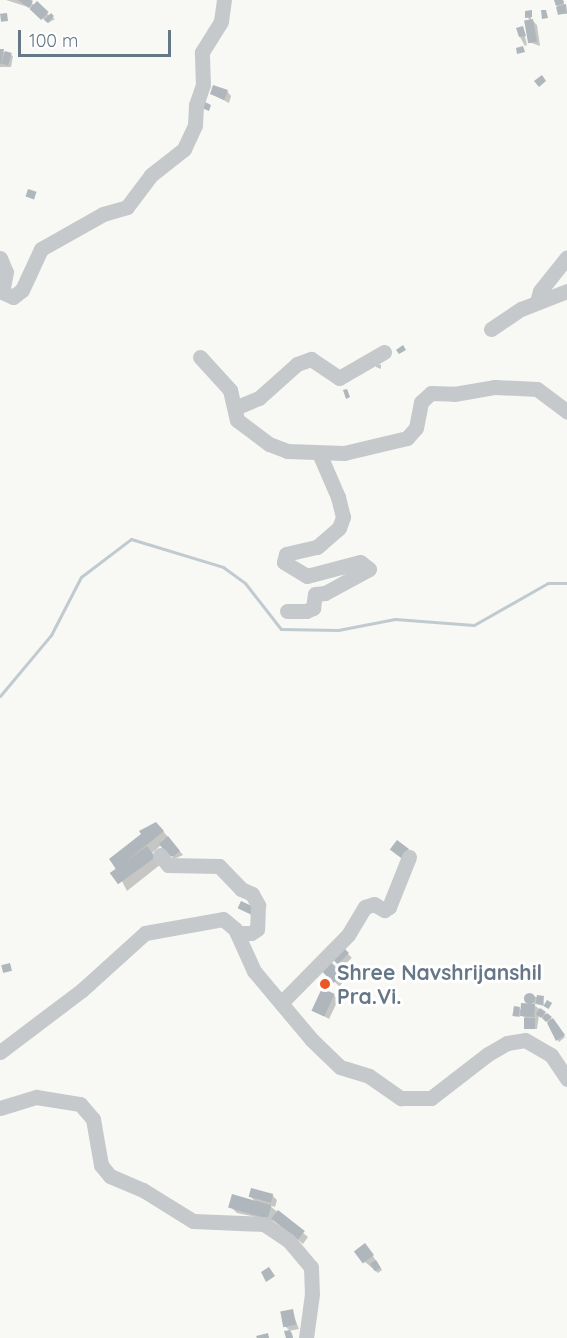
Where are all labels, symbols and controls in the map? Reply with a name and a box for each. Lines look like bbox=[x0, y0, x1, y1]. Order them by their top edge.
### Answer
scale bar bbox=[21, 18, 174, 56]
text: 100 m bbox=[29, 29, 78, 52]
place label: Shree Navshrijanshil Pra.Vi. bbox=[337, 959, 542, 1009]
marker: Shree Navshrijanshil Pra.Vi. bbox=[318, 977, 332, 991]

